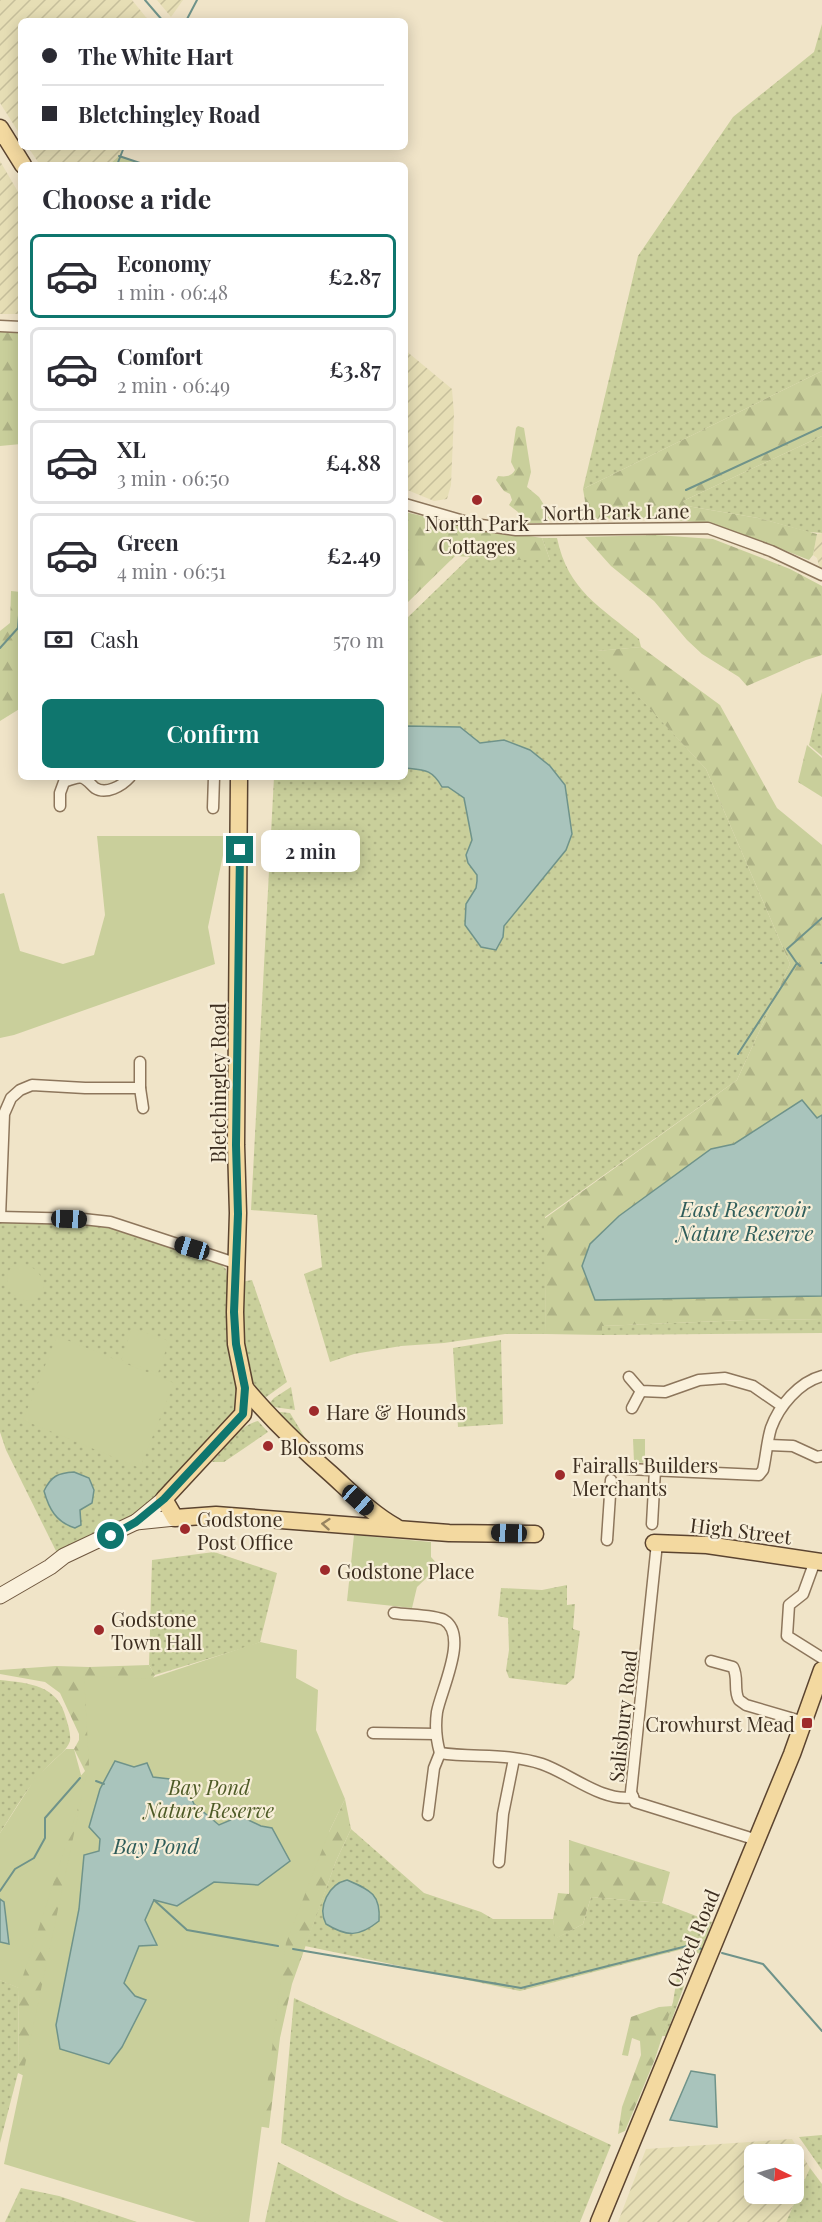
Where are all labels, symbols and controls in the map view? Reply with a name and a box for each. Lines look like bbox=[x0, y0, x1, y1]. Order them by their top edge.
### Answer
text: The White Hart bbox=[78, 41, 233, 71]
text: Bletchingley Road bbox=[78, 99, 260, 129]
text: Choose a ride bbox=[42, 180, 211, 216]
text: Economy bbox=[117, 248, 211, 278]
icon: car bbox=[45, 249, 99, 303]
text: £2.87 bbox=[328, 261, 381, 291]
text: 1 min · 06:48 bbox=[117, 278, 228, 305]
text: Comfort bbox=[117, 341, 203, 371]
icon: car bbox=[45, 342, 99, 396]
text: £3.87 bbox=[329, 354, 381, 384]
text: 2 min · 06:49 bbox=[117, 371, 230, 398]
text: XL bbox=[117, 434, 146, 464]
icon: car bbox=[45, 435, 99, 489]
text: £4.88 bbox=[326, 447, 381, 477]
text: 3 min · 06:50 bbox=[117, 464, 230, 491]
marker: Nortth Park Cottages bbox=[470, 493, 484, 507]
street label: North Park Lane bbox=[542, 496, 690, 526]
place label: Nortth Park Cottages bbox=[425, 509, 529, 559]
text: Green bbox=[117, 527, 179, 557]
icon: car bbox=[45, 528, 99, 582]
text: £2.49 bbox=[327, 540, 381, 570]
text: 4 min · 06:51 bbox=[117, 557, 226, 584]
icon: cash bbox=[42, 623, 75, 656]
text: Cash bbox=[90, 624, 139, 654]
text: 570 m bbox=[333, 626, 384, 653]
button: Confirm bbox=[42, 699, 384, 768]
callout: 2 min bbox=[261, 829, 360, 871]
route end bbox=[226, 836, 253, 863]
text: 2 min bbox=[285, 837, 336, 864]
street label: Bletchingley Road bbox=[204, 1003, 231, 1163]
water label: East Reservoir Nature Reserve bbox=[675, 1194, 813, 1246]
car bbox=[51, 1209, 87, 1229]
car bbox=[172, 1234, 212, 1262]
place label: Hare & Hounds bbox=[326, 1398, 466, 1425]
marker: Hare & Hounds bbox=[307, 1404, 321, 1418]
place label: Blossoms bbox=[280, 1433, 364, 1460]
marker: Blossoms bbox=[261, 1439, 275, 1453]
place label: Fairalls Builders Merchants bbox=[572, 1451, 718, 1501]
marker: Fairalls Builders Merchants bbox=[553, 1468, 567, 1482]
car bbox=[339, 1481, 377, 1519]
place label: Godstone Post Office bbox=[197, 1505, 293, 1555]
street label: High Street bbox=[689, 1510, 794, 1550]
one-way arrow bbox=[321, 1517, 330, 1530]
route start bbox=[97, 1522, 124, 1549]
marker: Godstone Post Office bbox=[178, 1522, 192, 1536]
car bbox=[491, 1523, 527, 1543]
place label: Godstone Place bbox=[337, 1557, 475, 1584]
marker: Godstone Place bbox=[318, 1563, 332, 1577]
place label: Godstone Town Hall bbox=[111, 1605, 202, 1655]
marker: Godstone Town Hall bbox=[92, 1623, 106, 1637]
street label: Salisbury Road bbox=[602, 1648, 642, 1784]
place label: Crowhurst Mead bbox=[645, 1710, 795, 1737]
marker: Crowhurst Mead bbox=[800, 1716, 814, 1730]
park label: Bay Pond Nature Reserve bbox=[142, 1773, 275, 1823]
water label: Bay Pond bbox=[112, 1831, 199, 1859]
street label: Oxted Road bbox=[659, 1884, 725, 1991]
north arrow bbox=[744, 2144, 804, 2204]
map controls bbox=[744, 2144, 804, 2204]

